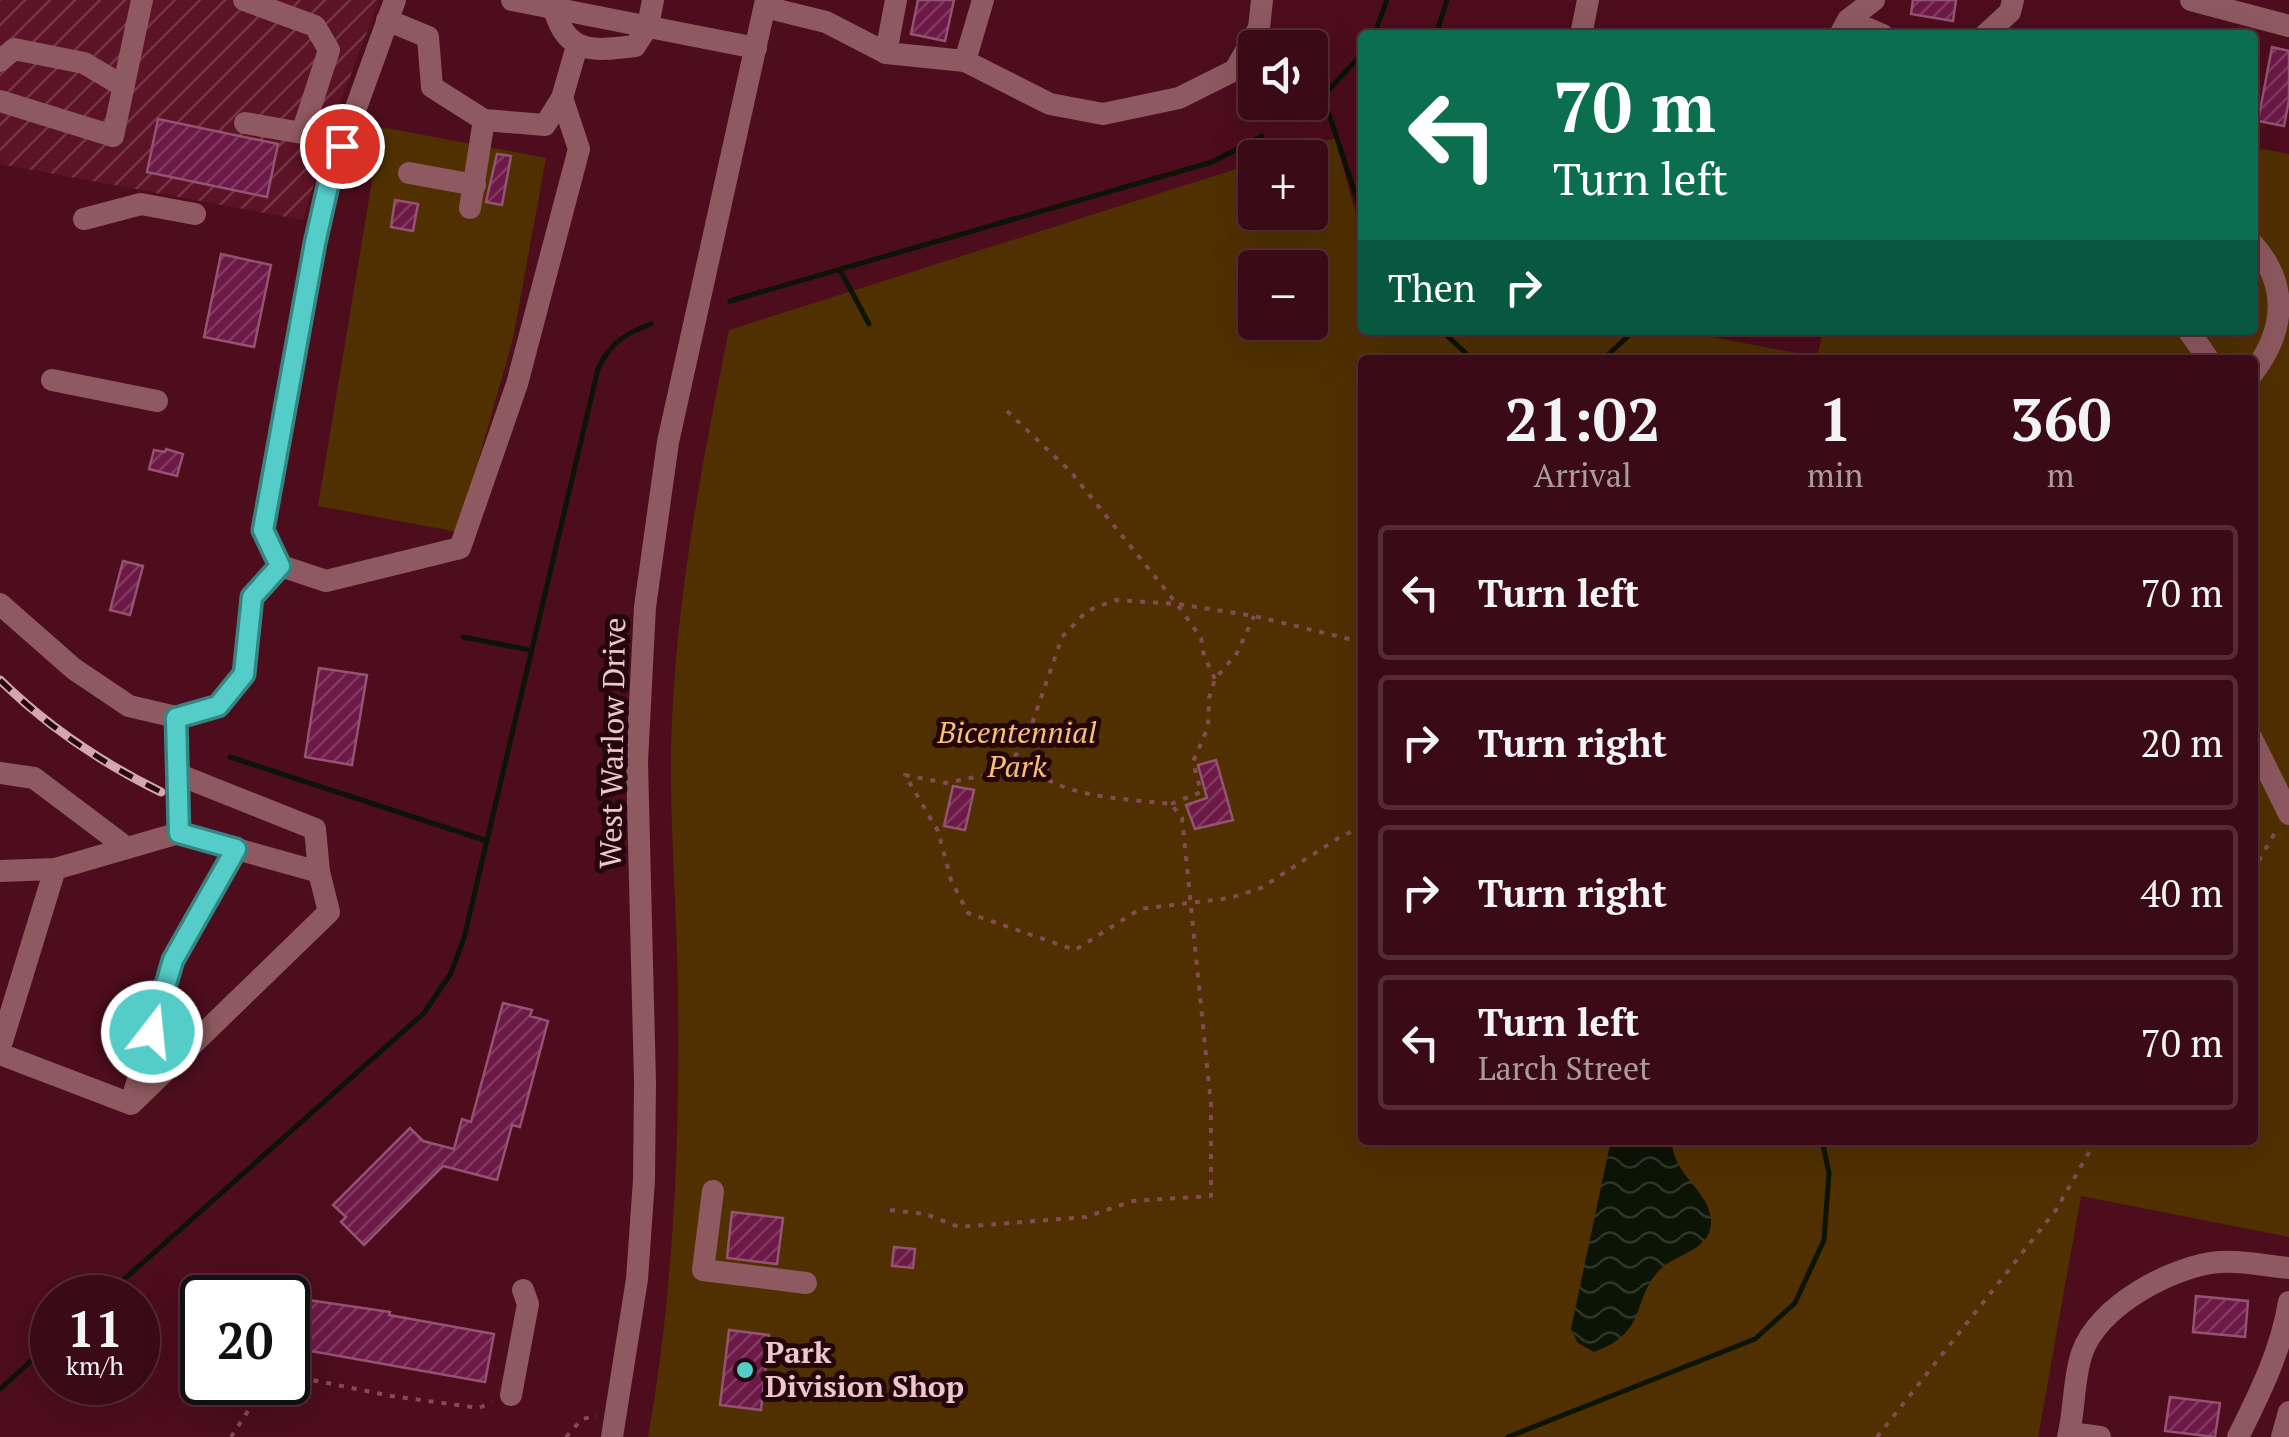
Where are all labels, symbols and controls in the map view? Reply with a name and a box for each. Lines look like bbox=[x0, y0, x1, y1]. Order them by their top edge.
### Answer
map controls bbox=[1238, 30, 1328, 340]
button: sound bbox=[1238, 30, 1328, 120]
text: 70 m bbox=[1553, 59, 1716, 152]
icon: left bbox=[1388, 70, 1518, 200]
pin bbox=[300, 104, 385, 189]
icon: arrive bbox=[315, 119, 370, 174]
button: + bbox=[1238, 140, 1328, 230]
text: Turn left bbox=[1553, 148, 1728, 208]
button: − bbox=[1238, 250, 1328, 340]
icon: right bbox=[1496, 260, 1551, 315]
text: Then bbox=[1388, 263, 1476, 313]
text: 21:02 bbox=[1504, 379, 1661, 458]
text: 1 bbox=[1818, 379, 1852, 458]
text: 360 bbox=[2010, 379, 2112, 458]
text: Arrival bbox=[1534, 454, 1632, 496]
text: min bbox=[1807, 454, 1863, 496]
text: m bbox=[2047, 454, 2074, 496]
icon: left bbox=[1393, 565, 1448, 620]
text: Turn left bbox=[1478, 568, 1639, 618]
text: 70 m bbox=[2140, 568, 2223, 618]
street label: West Warlow Drive bbox=[590, 617, 634, 869]
park label: Bicentennial Park bbox=[937, 712, 1097, 786]
icon: right bbox=[1393, 715, 1448, 770]
text: Turn right bbox=[1478, 718, 1667, 768]
text: 20 m bbox=[2140, 718, 2223, 768]
icon: right bbox=[1393, 865, 1448, 920]
text: Turn right bbox=[1478, 868, 1667, 918]
text: 40 m bbox=[2140, 868, 2223, 918]
position arrow bbox=[100, 980, 204, 1084]
text: Turn left bbox=[1478, 997, 1639, 1047]
icon: left bbox=[1393, 1015, 1448, 1070]
text: 70 m bbox=[2140, 1018, 2223, 1068]
text: Larch Street bbox=[1478, 1047, 1651, 1089]
speed limit sign: 20 bbox=[180, 1275, 310, 1405]
text: 11 bbox=[67, 1295, 123, 1361]
place label: Park Division Shop bbox=[765, 1332, 964, 1406]
text: km/h bbox=[66, 1349, 124, 1382]
marker: Park Division Shop bbox=[734, 1359, 756, 1381]

